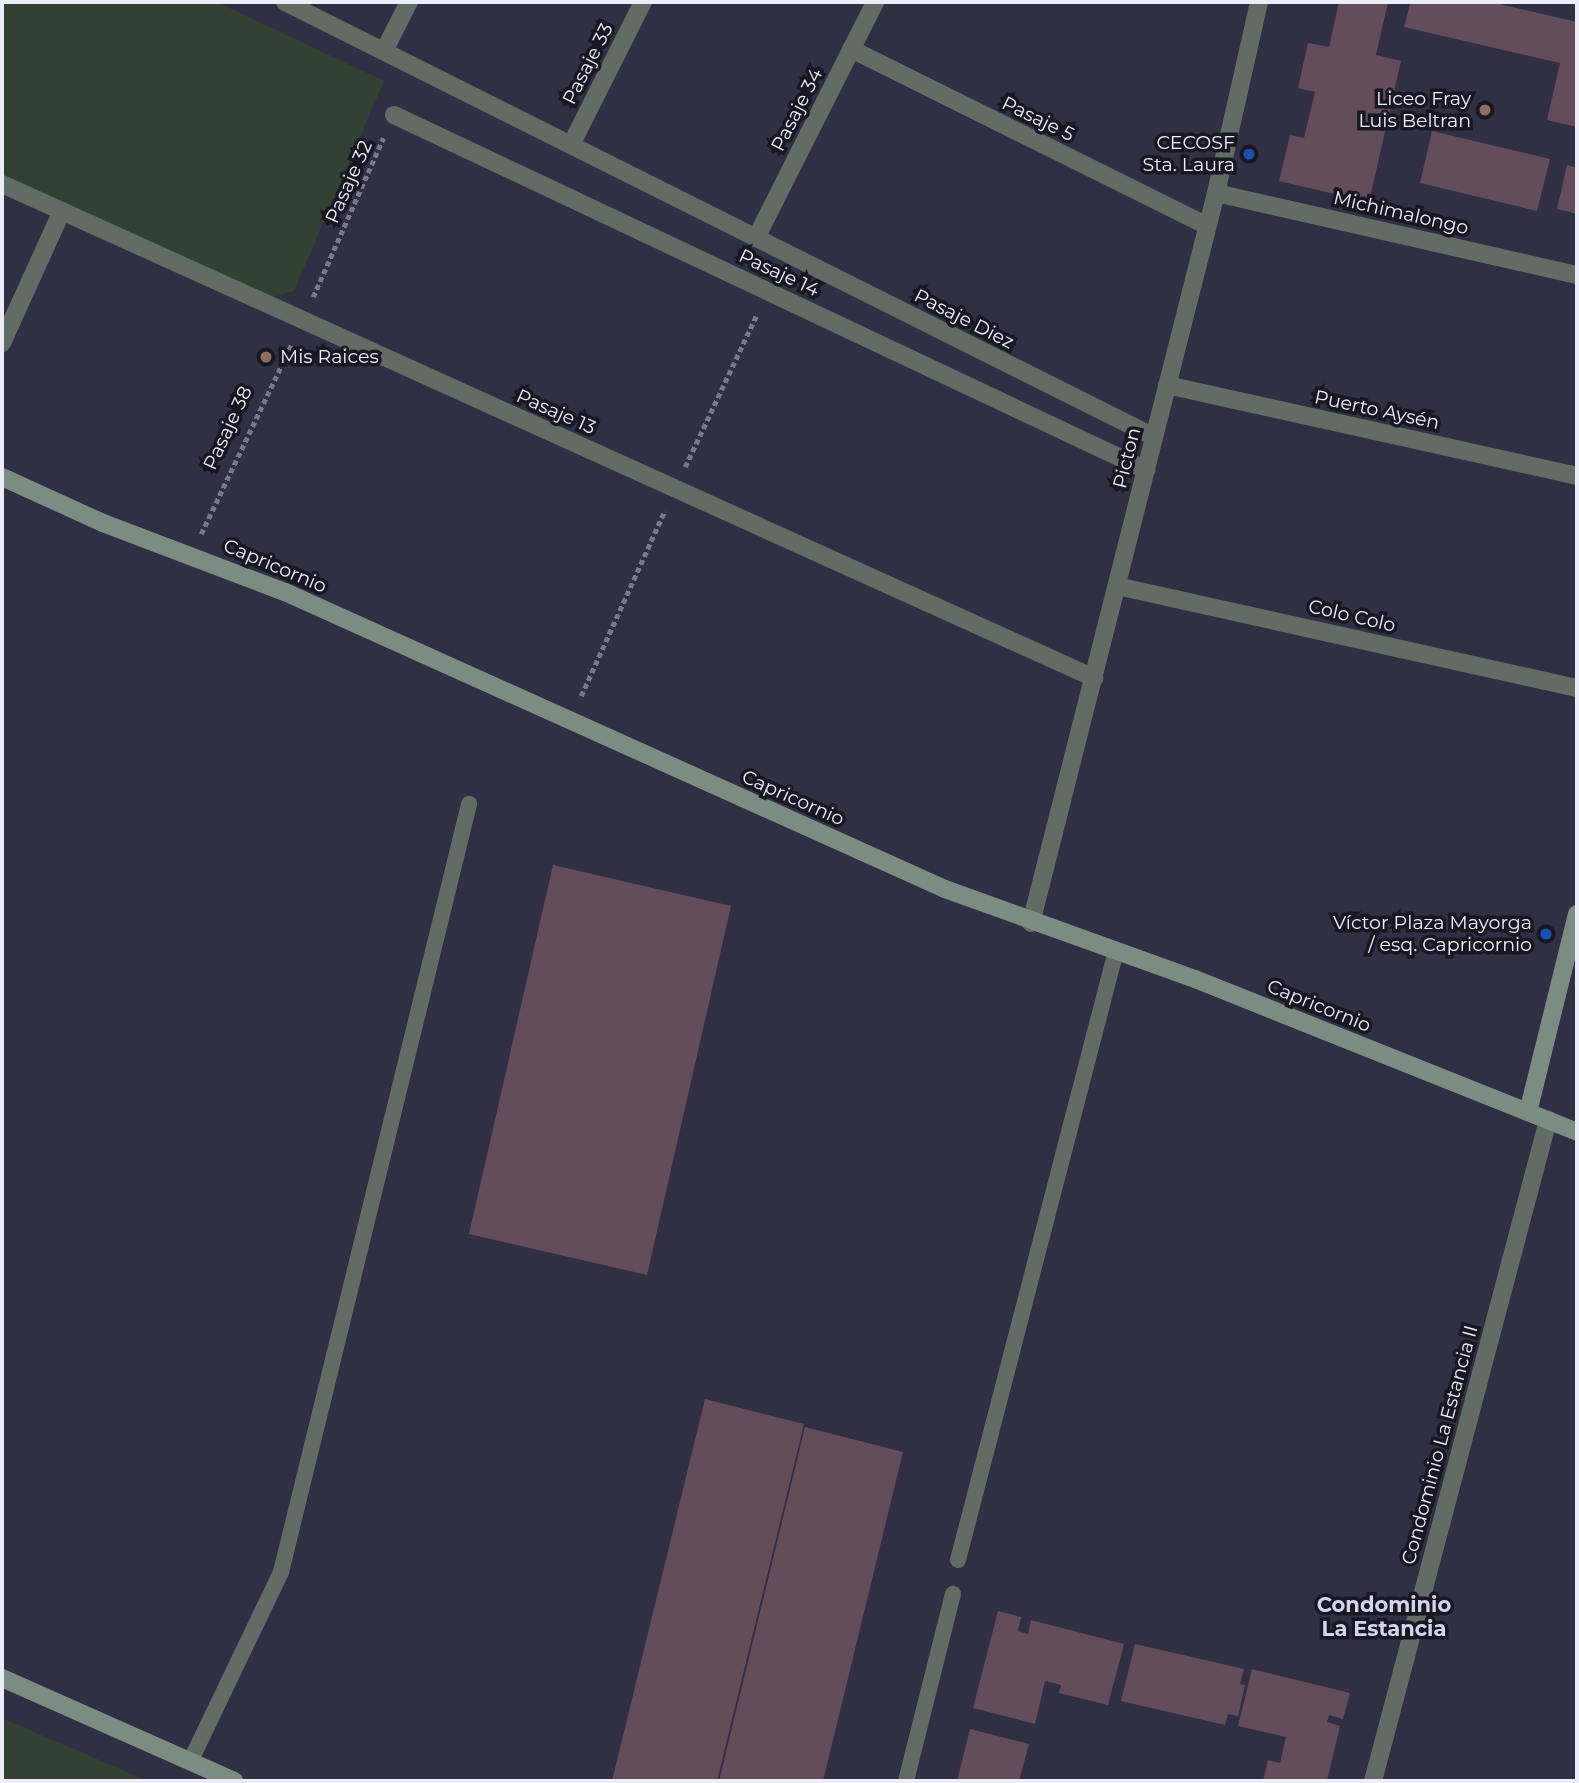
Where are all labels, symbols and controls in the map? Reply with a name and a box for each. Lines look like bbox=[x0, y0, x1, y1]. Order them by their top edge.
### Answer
street label: Pasaje 33 bbox=[558, 20, 618, 108]
street label: Pasaje 34 bbox=[766, 65, 828, 155]
place label: Liceo Fray Luis Beltran bbox=[1358, 88, 1471, 132]
street label: Pasaje 5 bbox=[998, 92, 1078, 146]
marker: Liceo Fray Luis Beltran bbox=[1477, 102, 1493, 118]
place label: CECOSF Sta. Laura bbox=[1143, 132, 1235, 176]
street label: Pasaje 32 bbox=[321, 137, 377, 227]
marker: CECOSF Sta. Laura bbox=[1241, 146, 1257, 162]
street label: Michimalongo bbox=[1331, 186, 1471, 240]
street label: Pasaje 14 bbox=[735, 244, 823, 302]
street label: Pasaje Diez bbox=[910, 284, 1018, 354]
place label: Mis Raices bbox=[280, 346, 379, 368]
marker: Mis Raices bbox=[258, 349, 274, 365]
street label: Pasaje 38 bbox=[199, 383, 257, 473]
street label: Pasaje 13 bbox=[513, 384, 599, 440]
street label: Puerto Aysén bbox=[1313, 386, 1441, 434]
street label: Picton bbox=[1108, 425, 1146, 491]
street label: Capricornio bbox=[220, 534, 330, 598]
street label: Colo Colo bbox=[1306, 595, 1398, 637]
street label: Capricornio bbox=[738, 765, 848, 831]
place label: Víctor Plaza Mayorga / esq. Capricornio bbox=[1333, 912, 1532, 956]
marker: Víctor Plaza Mayorga / esq. Capricornio bbox=[1538, 926, 1554, 942]
street label: Capricornio bbox=[1264, 975, 1374, 1037]
street label: Condominio La Estancia II bbox=[1397, 1323, 1483, 1567]
district label: Condominio La Estancia bbox=[1317, 1592, 1451, 1642]

